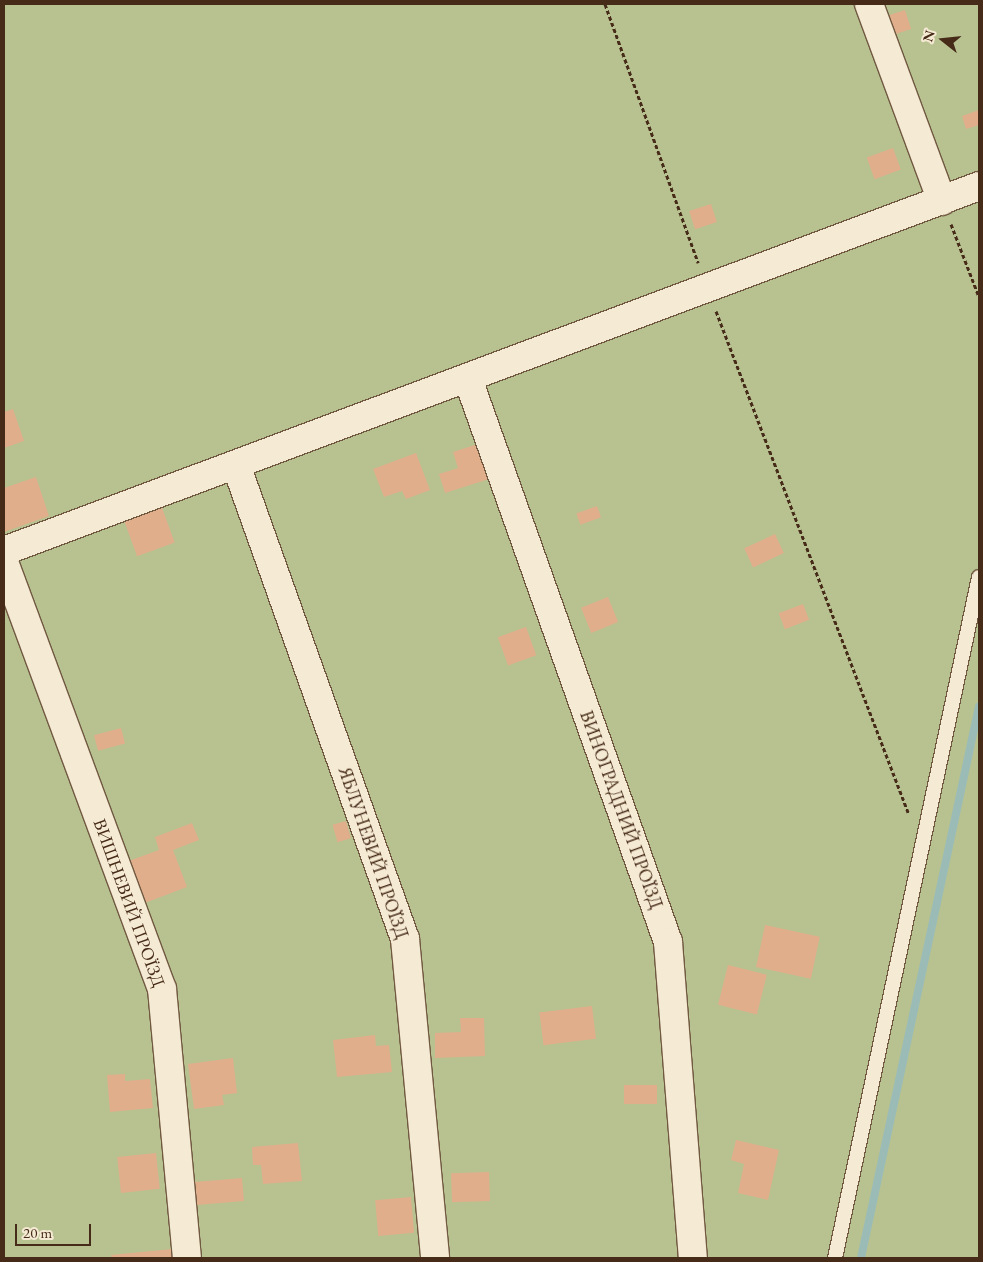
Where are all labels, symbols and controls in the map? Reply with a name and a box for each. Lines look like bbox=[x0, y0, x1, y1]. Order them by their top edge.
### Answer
north arrow bbox=[918, 15, 968, 65]
text: N bbox=[918, 28, 939, 44]
street label: ВИНОГРАДНИЙ ПРОЇЗД bbox=[575, 708, 667, 912]
street label: ЯБЛУНЕВИЙ ПРОЇЗД bbox=[333, 764, 413, 942]
street label: ВИШНЕВИЙ ПРОЇЗД bbox=[88, 816, 170, 990]
scale bar bbox=[18, 1214, 94, 1246]
text: 20 m bbox=[23, 1223, 52, 1242]

